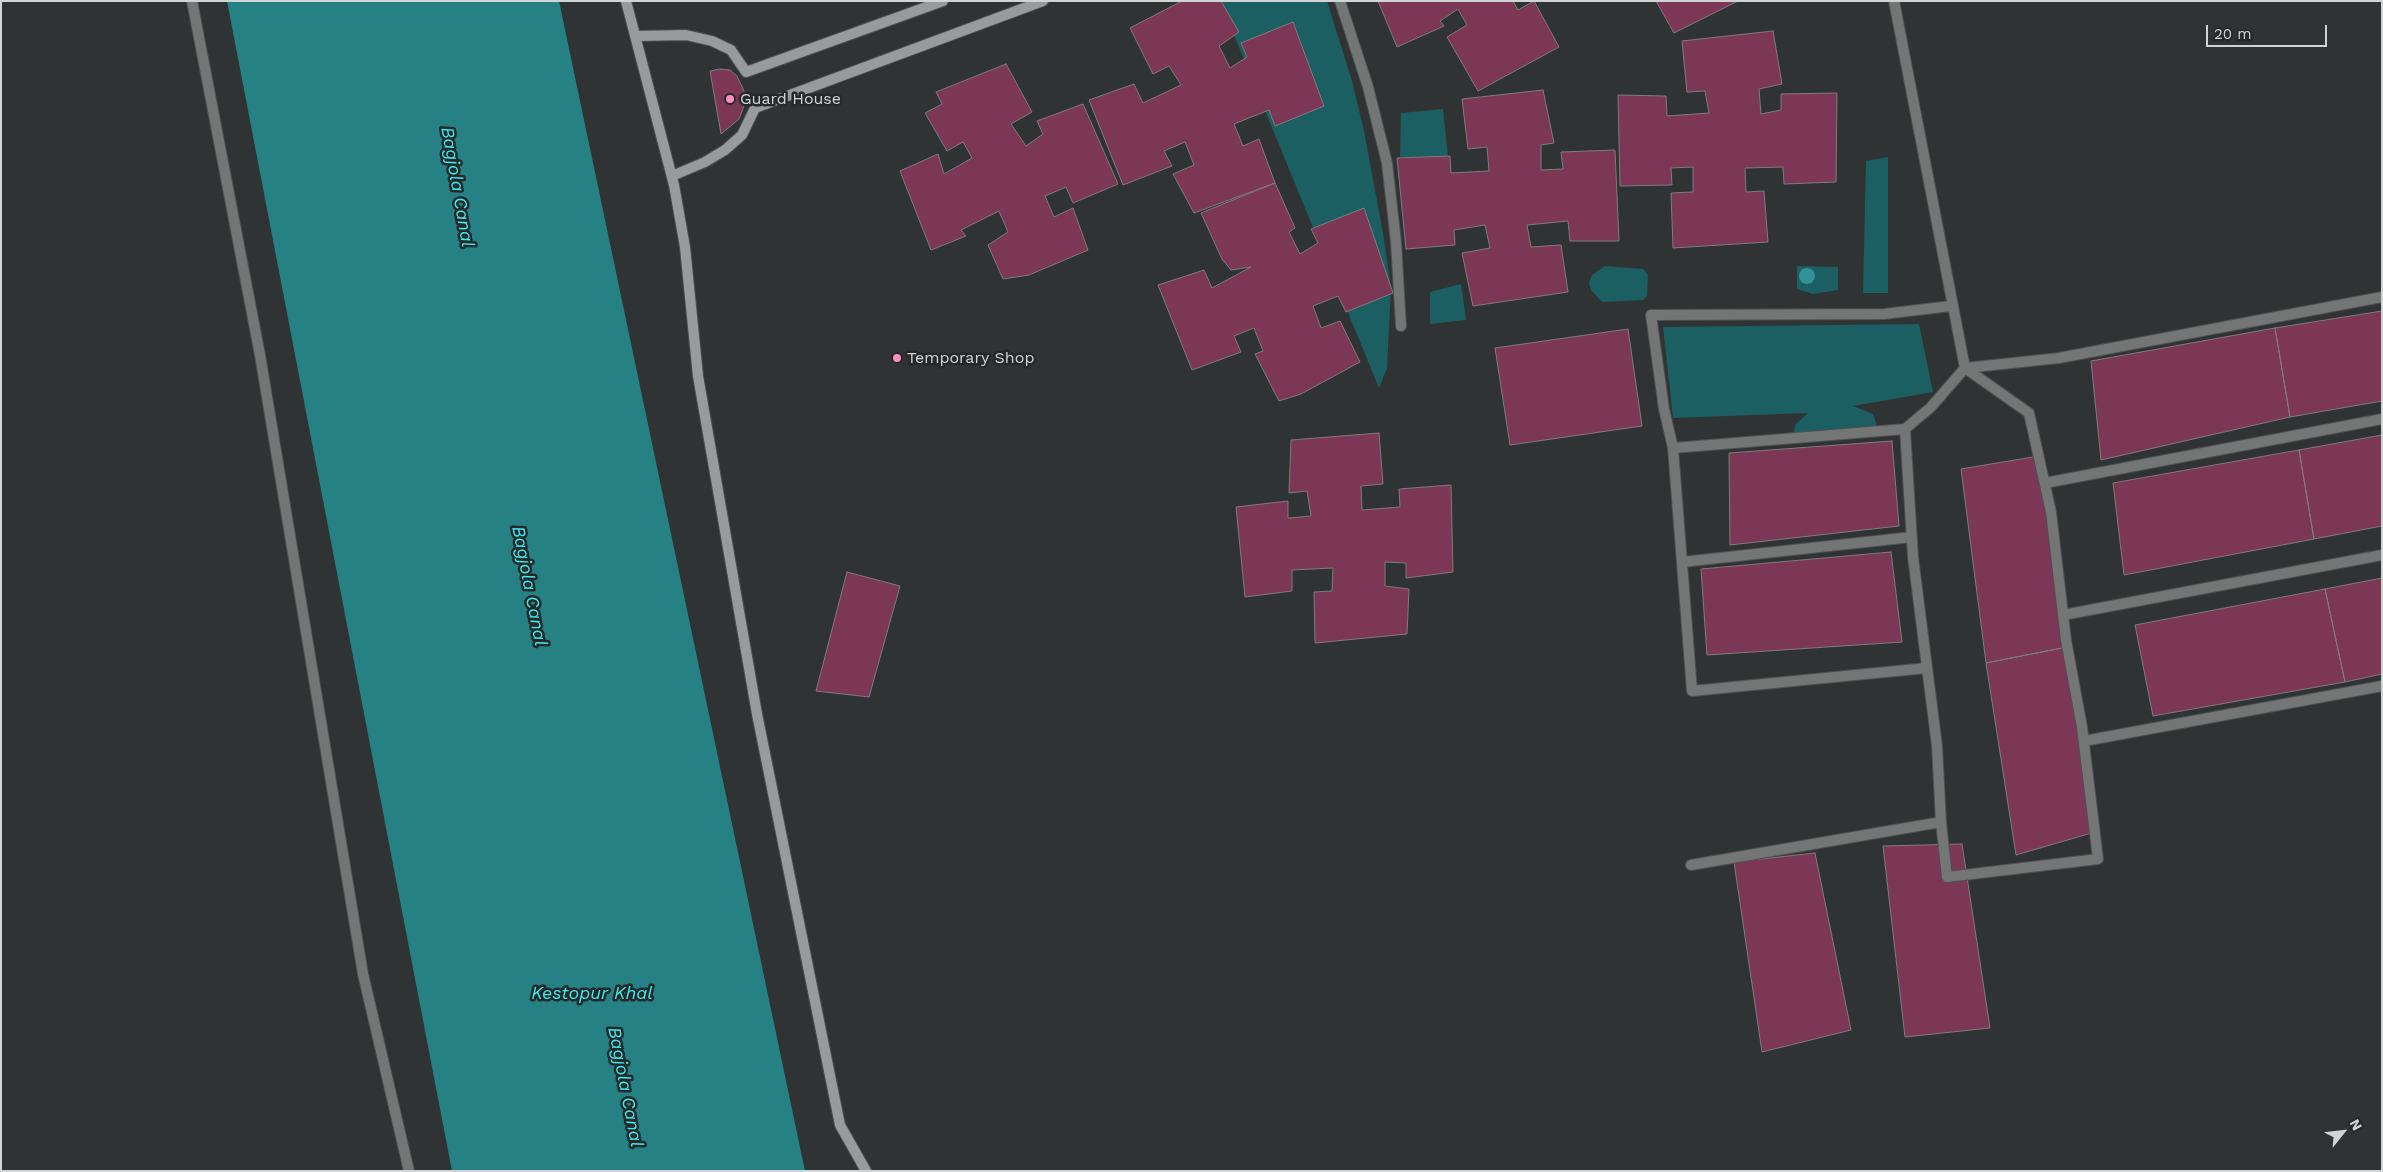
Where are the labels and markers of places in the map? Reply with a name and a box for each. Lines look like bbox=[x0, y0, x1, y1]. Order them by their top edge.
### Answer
place label: Guard House bbox=[740, 89, 841, 109]
marker: Guard House bbox=[724, 93, 736, 105]
place label: Temporary Shop bbox=[907, 348, 1034, 368]
marker: Temporary Shop bbox=[891, 352, 903, 364]

